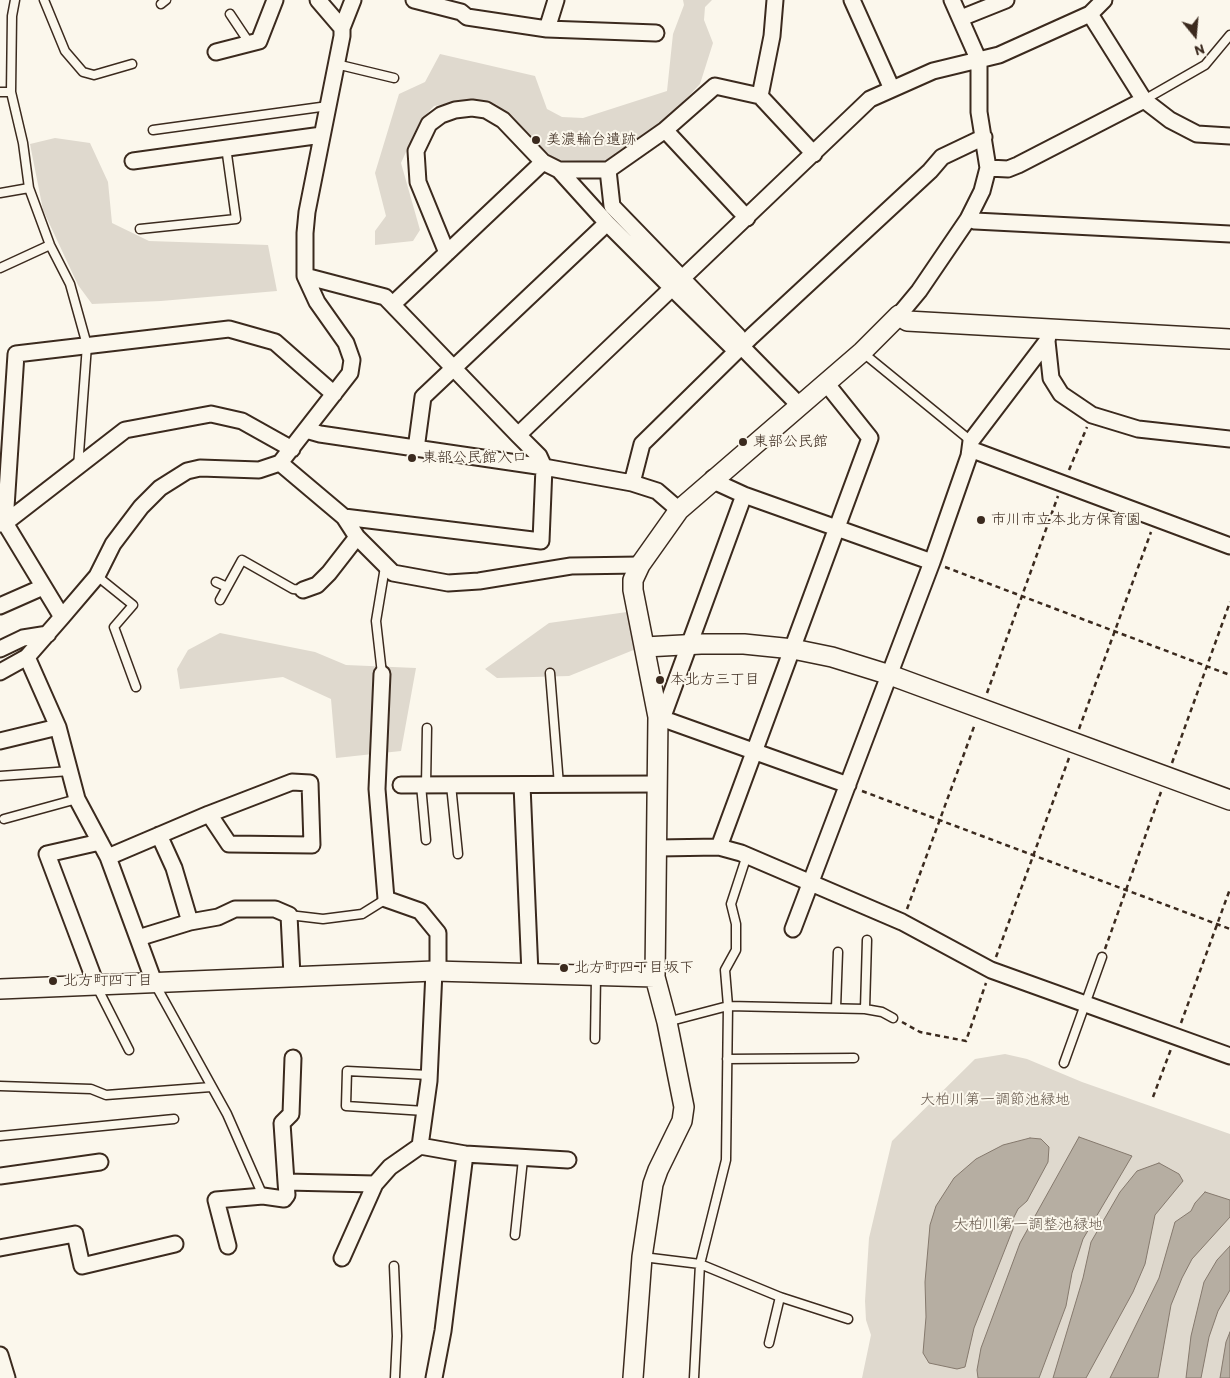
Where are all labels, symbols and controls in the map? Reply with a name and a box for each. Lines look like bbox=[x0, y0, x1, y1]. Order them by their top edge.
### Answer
north arrow bbox=[1170, 10, 1220, 60]
text: N bbox=[1193, 40, 1207, 59]
place label: 美濃輪台遺跡 bbox=[546, 131, 636, 149]
marker: 美濃輪台遺跡 bbox=[530, 134, 542, 146]
place label: 東部公民館 bbox=[753, 433, 828, 451]
marker: 東部公民館 bbox=[737, 436, 749, 448]
place label: 東部公民館入口 bbox=[422, 449, 527, 467]
marker: 東部公民館入口 bbox=[406, 452, 418, 464]
place label: 市川市立本北方保育園 bbox=[991, 511, 1141, 529]
marker: 市川市立本北方保育園 bbox=[975, 514, 987, 526]
place label: 本北方三丁目 bbox=[670, 671, 760, 689]
marker: 本北方三丁目 bbox=[654, 674, 666, 686]
place label: 北方町四丁目坂下 bbox=[574, 959, 694, 977]
marker: 北方町四丁目坂下 bbox=[558, 962, 570, 974]
place label: 北方町四丁目 bbox=[63, 972, 153, 990]
marker: 北方町四丁目 bbox=[47, 975, 59, 987]
park label: 大柏川第一調節池緑地 bbox=[920, 1091, 1070, 1109]
park label: 大柏川第一調整池緑地 bbox=[953, 1216, 1103, 1234]

